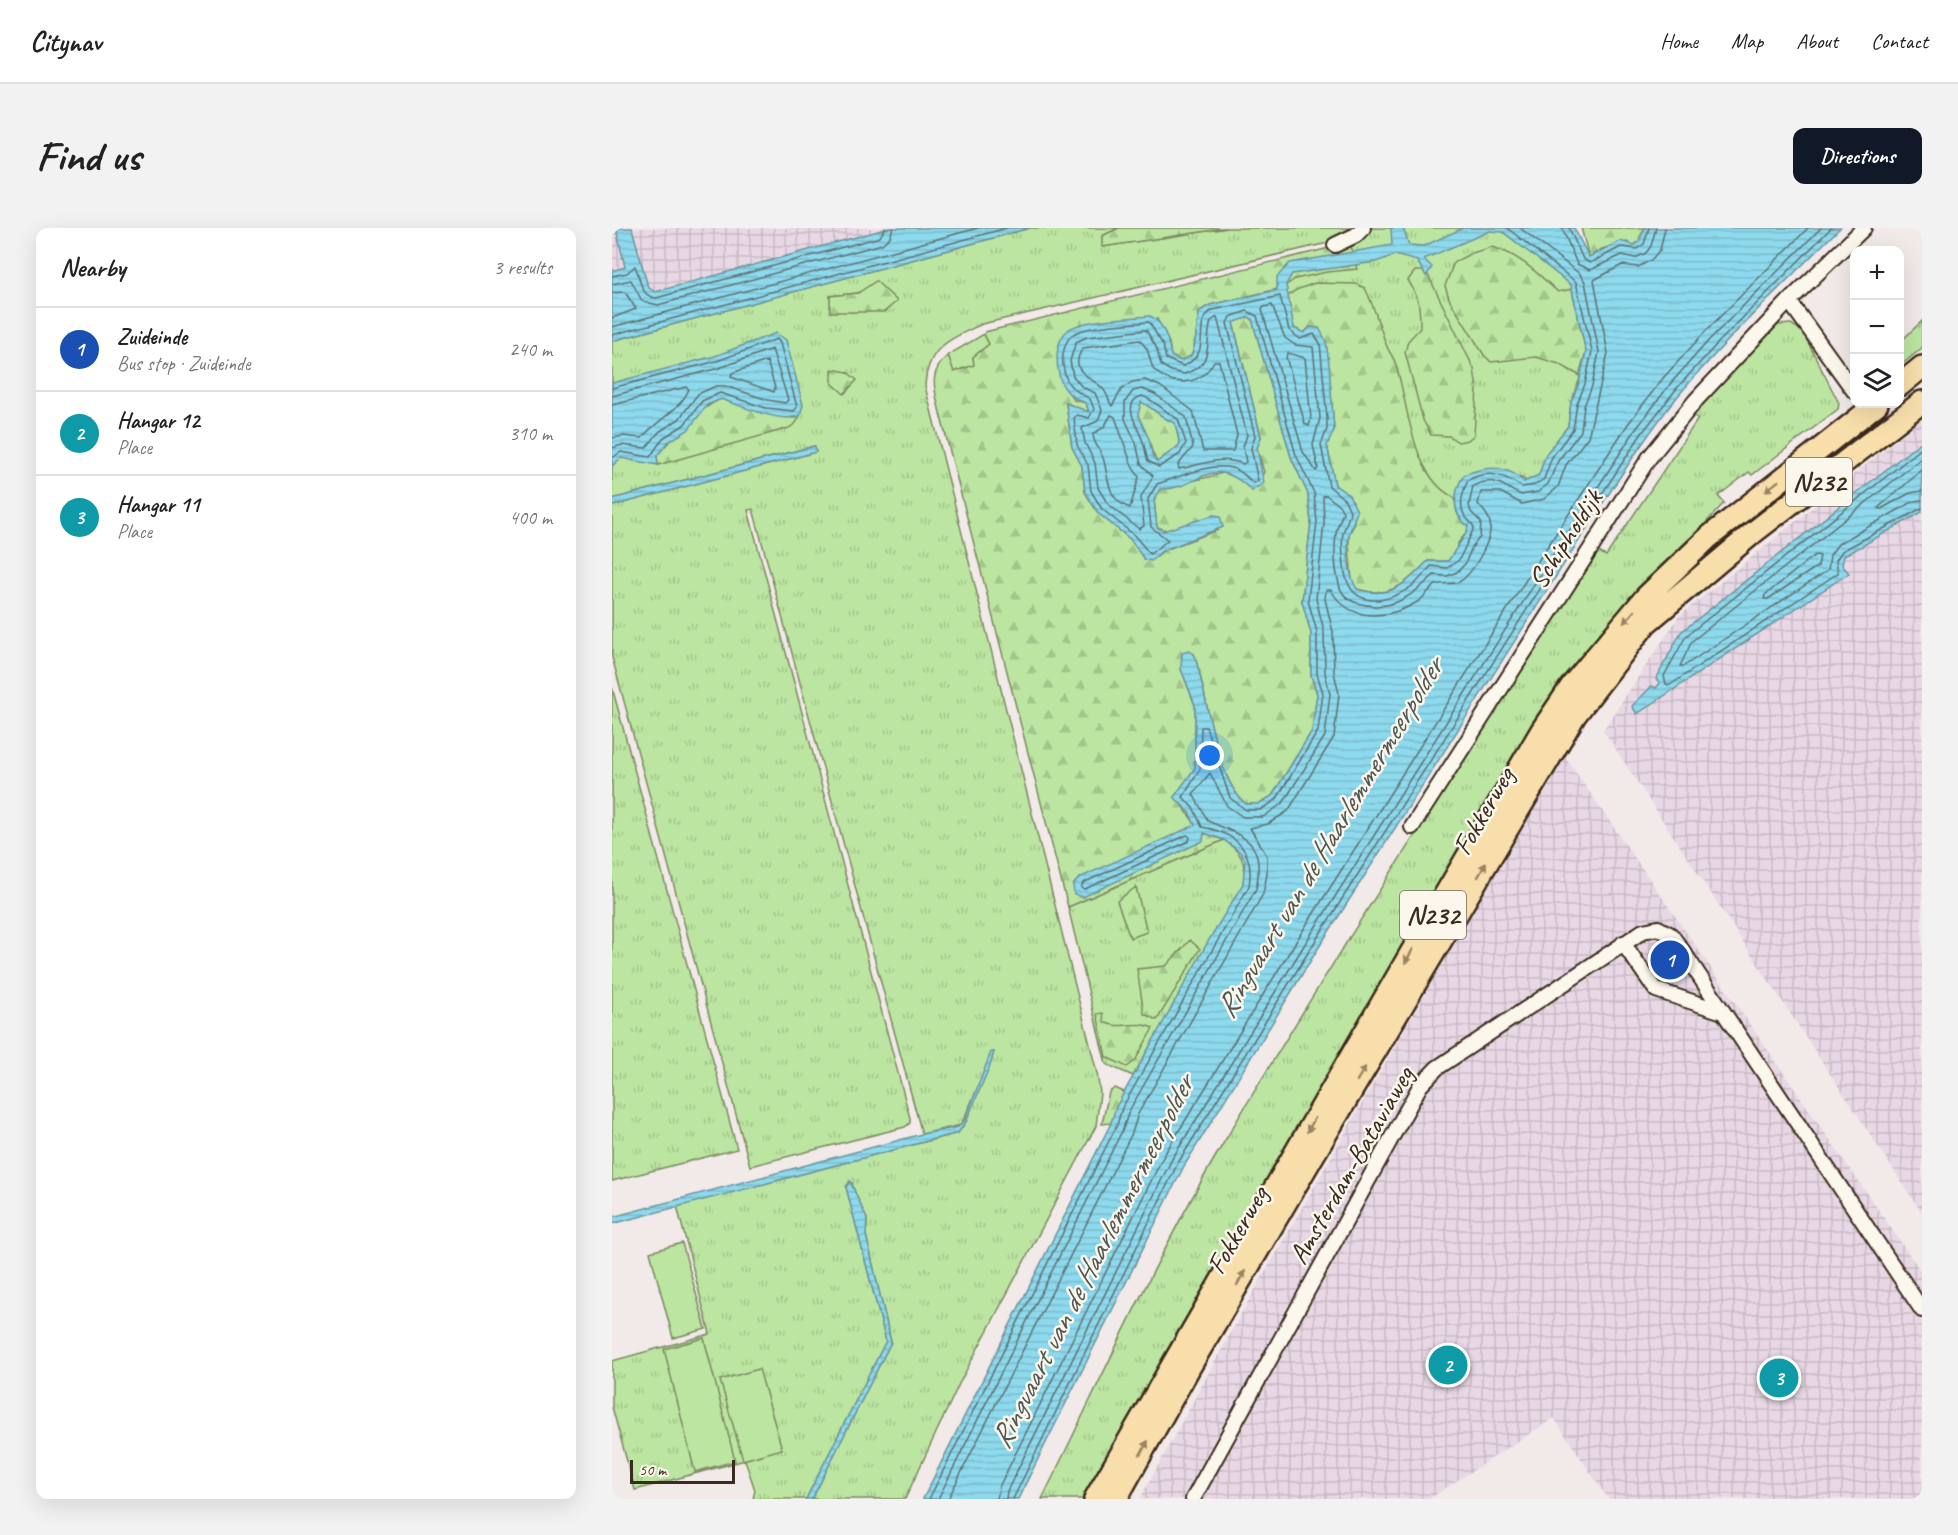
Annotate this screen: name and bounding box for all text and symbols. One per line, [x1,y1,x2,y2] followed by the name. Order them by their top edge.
[30,24,101,59] text: Citynav
[1660,28,1698,54] text: Home
[1731,28,1763,54] text: Map
[1796,28,1838,54] text: About
[1871,28,1928,54] text: Contact
[1793,128,1922,184] button: Directions
[36,130,141,183] text: Find us
[1850,246,1904,408] map controls
[1850,246,1904,300] button: +
[60,251,125,284] text: Nearby
[493,255,552,280] text: 3 results
[1850,300,1904,354] button: −
[117,323,187,351] text: Zuideinde
[75,337,84,362] text: 1
[509,337,552,362] text: 240 m
[117,351,250,376] text: Bus stop · Zuideinde
[1850,354,1904,408] button: layers
[117,407,200,435] text: Hangar 12
[75,421,84,446] text: 2
[509,421,552,446] text: 310 m
[117,435,152,460] text: Place
[1786,458,1852,506] road number: N232
[1764,479,1780,492] one-way arrow
[1520,481,1611,595] street label: Schipholdijk
[117,491,200,519] text: Hangar 11
[75,505,84,530] text: 3
[509,505,552,530] text: 400 m
[117,519,152,544] text: Place
[1623,609,1636,624] one-way arrow
[1207,647,1454,1025] water label: Ringvaart van de Haarlemmermeerpolder
[1195,741,1224,770] your location
[1444,759,1523,861] street label: Fokkerweg
[1477,861,1487,878] one-way arrow
[1400,891,1466,939] road number: N232
[1650,938,1690,982] pin: 1
[1403,948,1414,964] one-way arrow
[1280,1059,1422,1270] street label: Amsterdam-Bataviaweg
[981,1065,1205,1454] water label: Ringvaart van de Haarlemmermeerpolder
[1356,1066,1367,1082] one-way arrow
[1305,1117,1316,1133] one-way arrow
[1198,1178,1277,1280] street label: Fokkerweg
[1236,1269,1246,1286] one-way arrow
[1428,1342,1468,1388] pin: 2
[1760,1356,1798,1400] pin: 3
[1139,1439,1149,1456] one-way arrow
[630,1457,735,1484] scale bar
[639,1460,666,1480] text: 50 m

